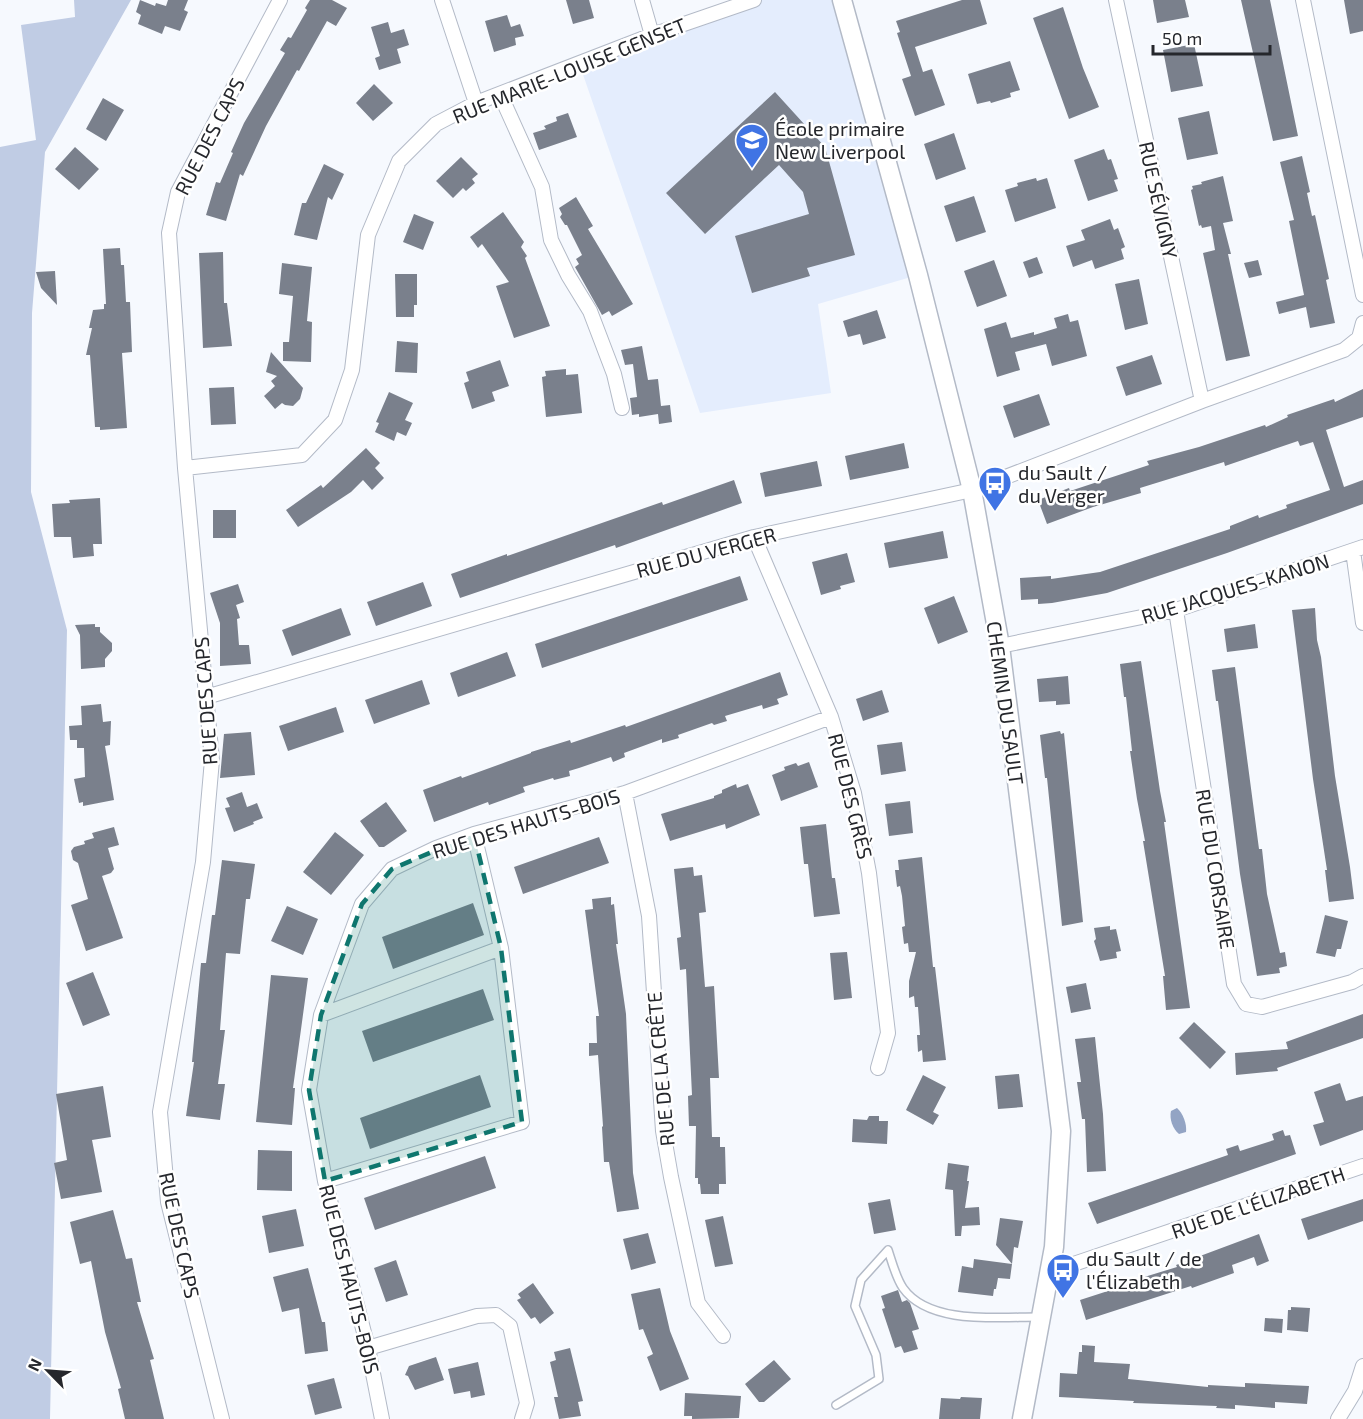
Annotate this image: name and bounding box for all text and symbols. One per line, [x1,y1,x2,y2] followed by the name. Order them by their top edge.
[449,12,690,128] street label: RUE MARIE-LOUISE GENSET
[1153,18,1270,56] scale bar
[1162,27,1202,49] text: 50 m
[169,73,249,199] street label: RUE DES CAPS
[775,116,905,163] place label: École primaire New Liverpool
[734,122,770,169] school or university icon: École primaire New Liverpool
[1135,139,1183,261] street label: RUE SÉVIGNY
[1018,460,1107,507] place label: du Sault / du Verger
[977,465,1013,512] bus stop icon: du Sault / du Verger
[633,522,779,582] street label: RUE DU VERGER
[1138,548,1332,628] street label: RUE JACQUES-KANON
[983,620,1029,787] street label: CHEMIN DU SAULT
[189,636,221,766] street label: RUE DES CAPS
[824,731,878,861] street label: RUE DES GRÈS
[429,783,623,863] street label: RUE DES HAUTS-BOIS
[1191,787,1241,951] street label: RUE DU CORSAIRE
[641,991,679,1147] street label: RUE DE LA CRÊTE
[1168,1161,1348,1243] street label: RUE DE L'ÉLIZABETH
[155,1170,205,1300] street label: RUE DES CAPS
[315,1182,385,1376] street label: RUE DES HAUTS-BOIS
[1086,1246,1202,1293] place label: du Sault / de l'Élizabeth
[1045,1252,1081,1299] bus stop icon: du Sault / de l'Élizabeth
[18,1341,78,1401] north arrow
[23,1355,45,1374] text: N

